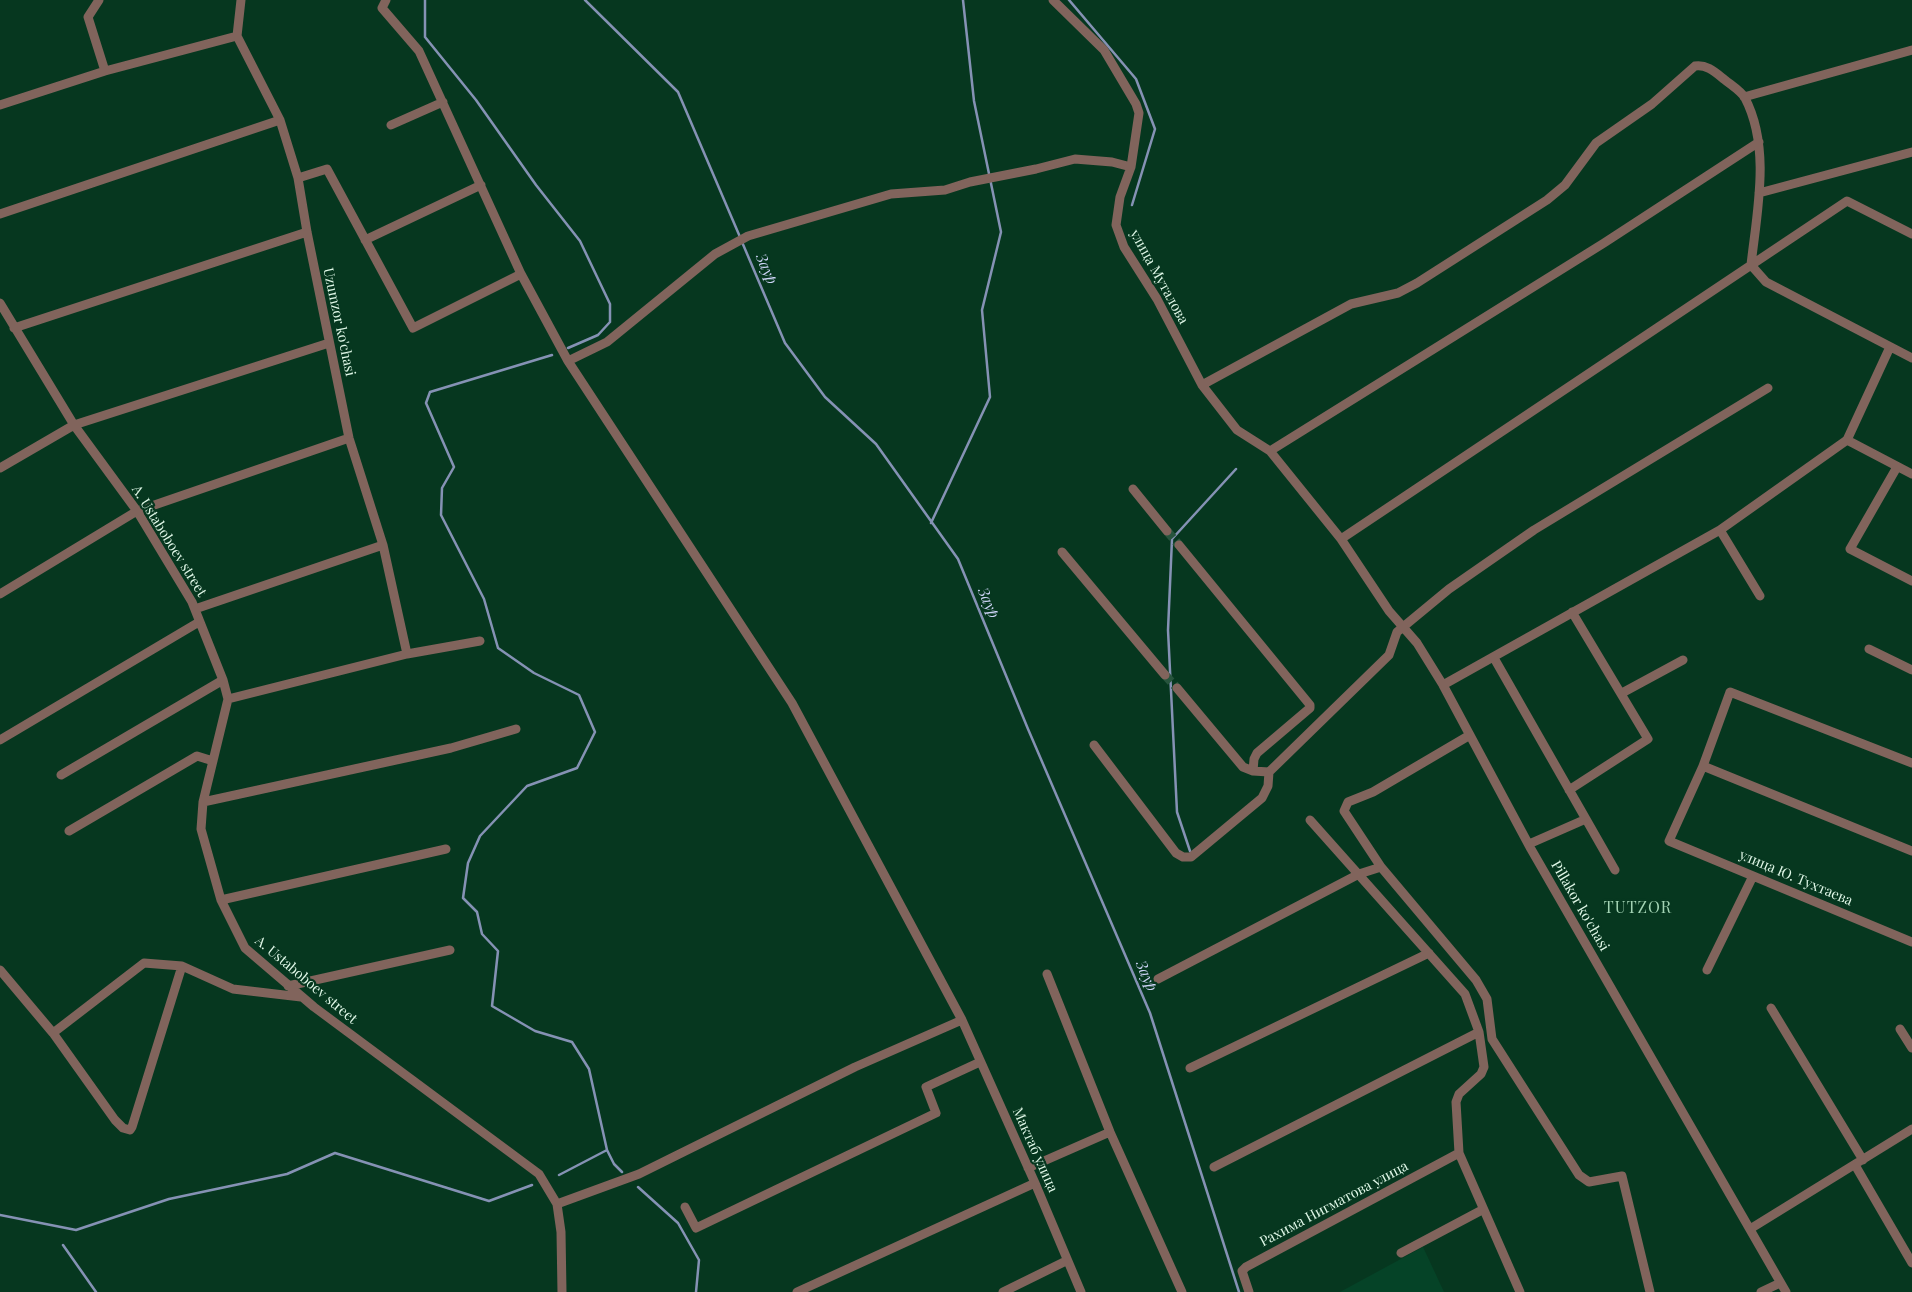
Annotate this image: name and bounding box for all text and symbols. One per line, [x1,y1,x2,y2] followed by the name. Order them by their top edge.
[1126,227,1192,327] street label: улица Муталова
[752,251,780,287] water label: Заур
[319,266,359,378] street label: Uzumzor ko'chasi
[128,482,210,600] street label: A. Ustaboboev street
[974,585,1002,621] water label: Заур
[1737,847,1855,909] street label: улица Ю. Тухтаева
[1547,858,1613,954] street label: Pillakor ko'chasi
[1603,898,1673,918] district label: TUTZOR
[252,932,360,1028] street label: A. Ustaboboev street
[1132,958,1160,994] water label: Заур
[1009,1105,1061,1195] street label: Мактаб улица
[1257,1158,1411,1250] street label: Рахима Нигматова улица

